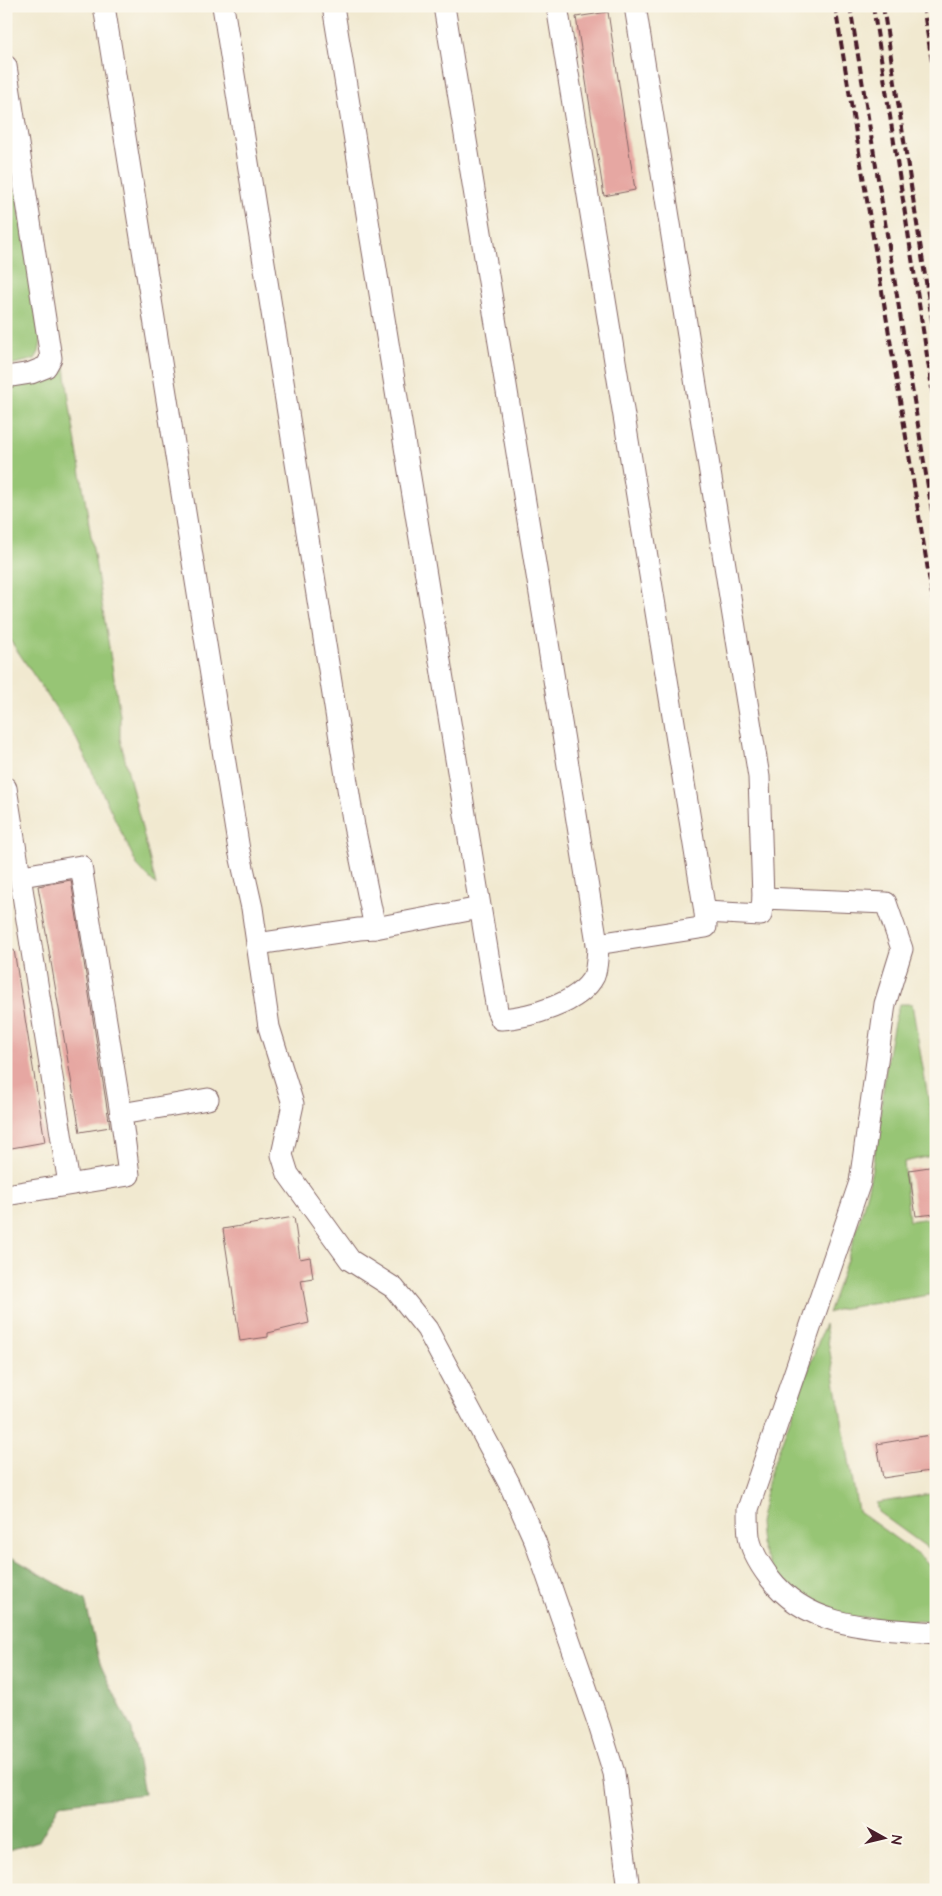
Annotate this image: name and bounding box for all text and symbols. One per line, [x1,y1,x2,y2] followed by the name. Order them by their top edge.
[860,1814,910,1864] north arrow
[885,1834,906,1846] text: N

